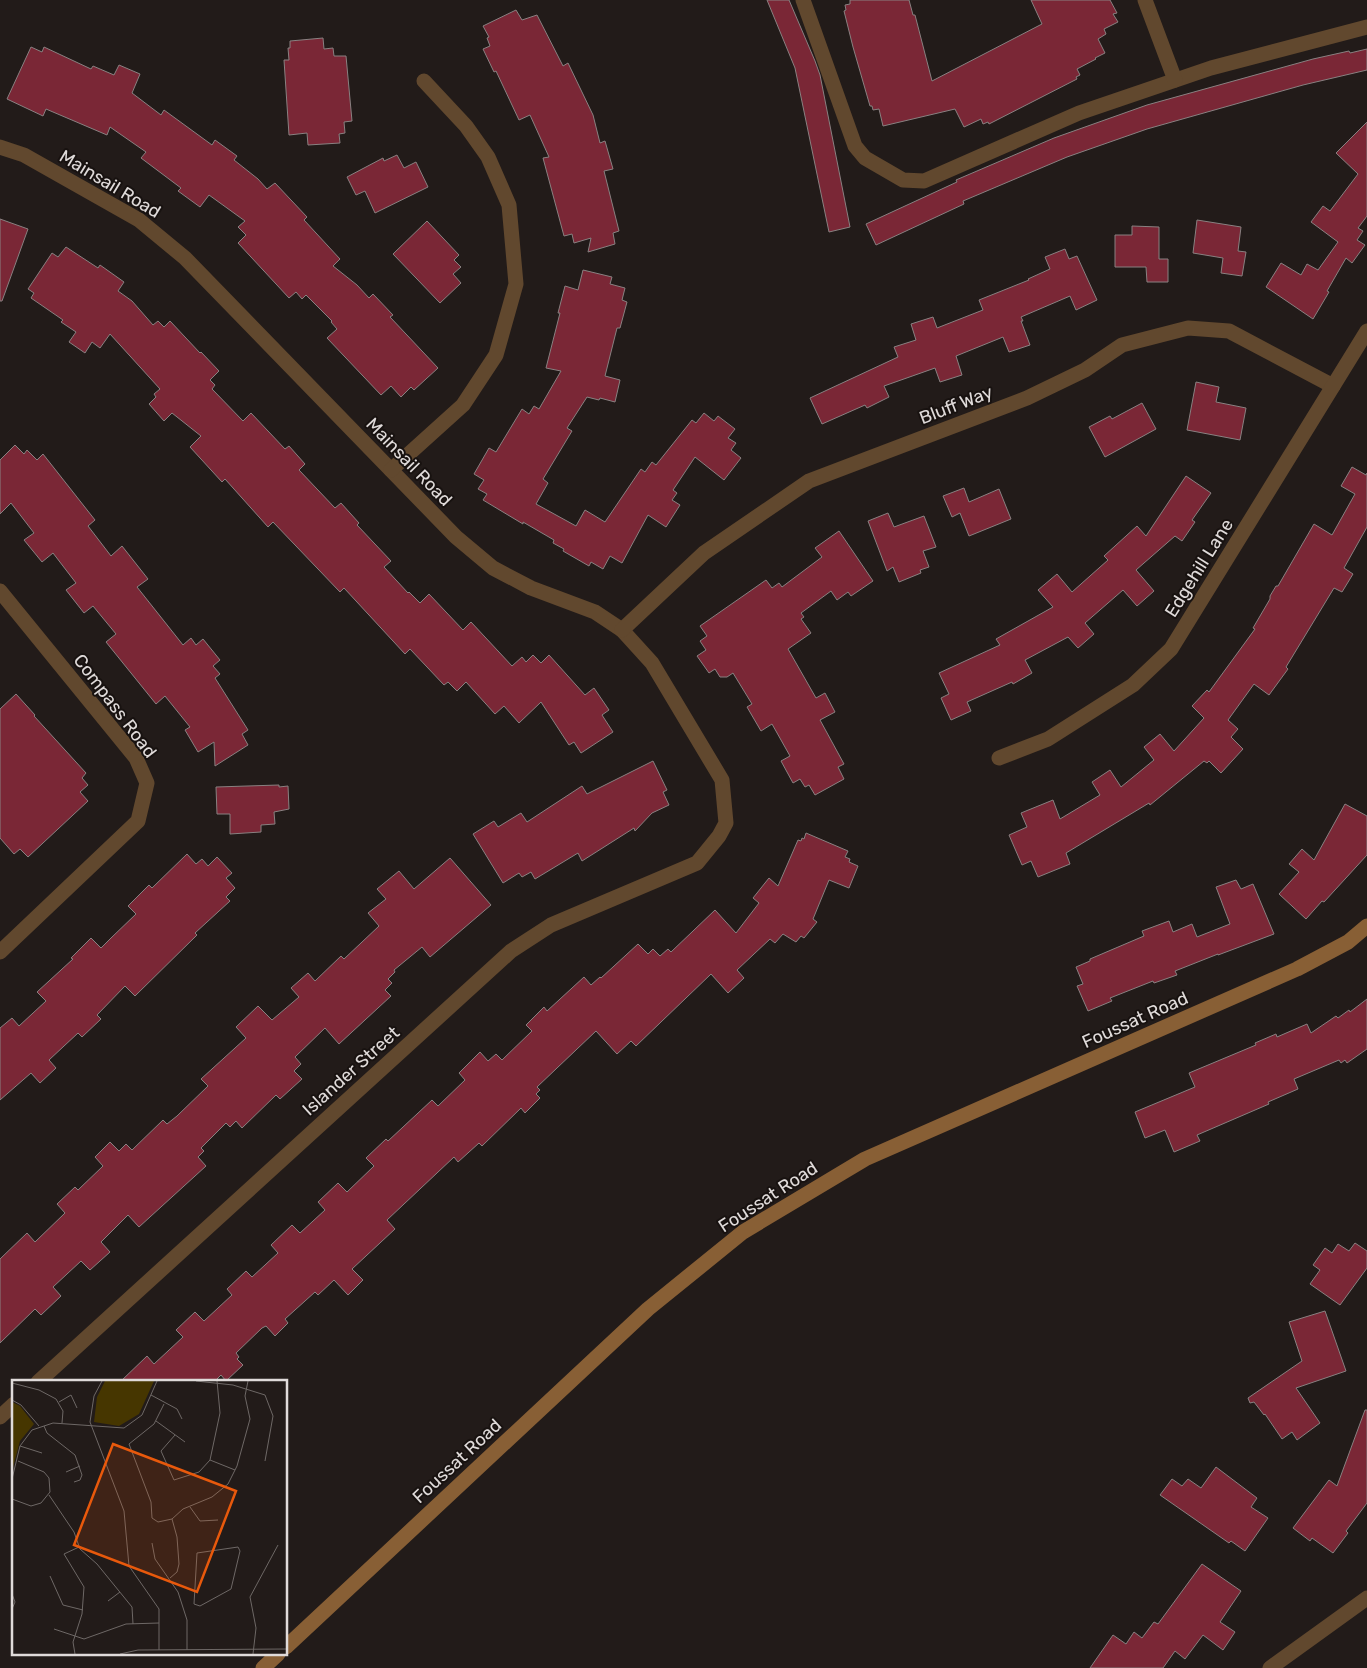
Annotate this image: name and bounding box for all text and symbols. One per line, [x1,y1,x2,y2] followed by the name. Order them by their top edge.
[55,145,165,223] street label: Mainsail Road
[916,381,996,429] street label: Bluff Way
[361,413,457,511] street label: Mainsail Road
[1160,515,1238,621] street label: Edgehill Lane
[69,650,161,762] street label: Compass Road
[1079,987,1191,1053] street label: Foussat Road
[298,1022,404,1120] street label: Islander Street
[714,1157,822,1237] street label: Foussat Road
[12,1380,288,1656] inset map
[408,1414,506,1508] street label: Foussat Road

